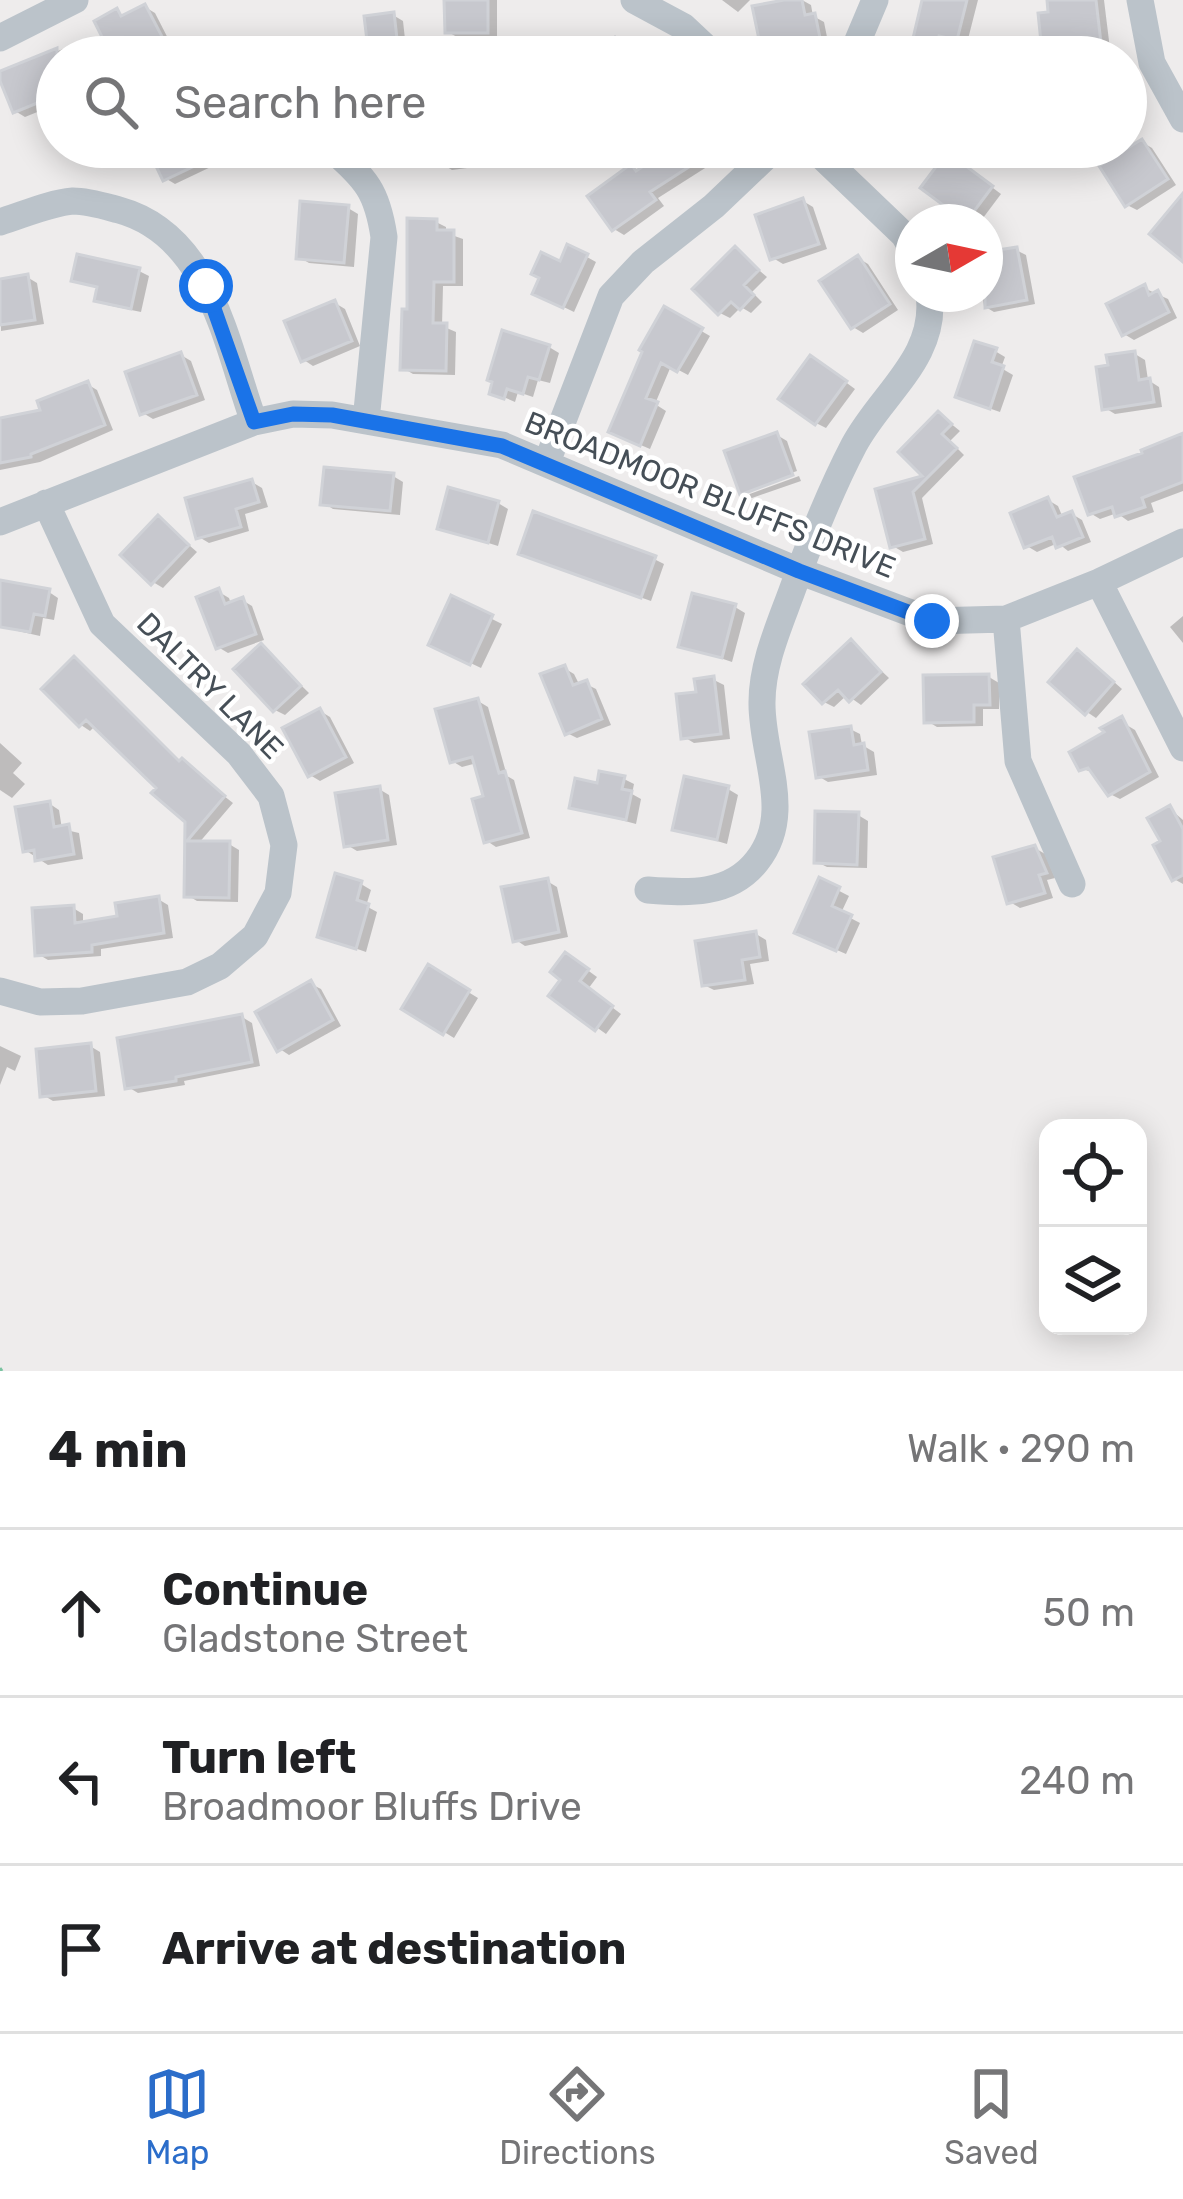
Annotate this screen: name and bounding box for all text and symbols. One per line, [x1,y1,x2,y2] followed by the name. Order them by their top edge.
[36,36,1147,168] search box
[78,69,144,135] icon: search
[174,76,426,129] text: Search here
[895,204,1003,312] north arrow
[179,259,233,313] route start
[519,404,901,586] street label: BROADMOOR BLUFFS DRIVE
[905,594,959,648] route end
[129,605,291,767] street label: DALTRY LANE
[1039,1119,1147,1335] map controls
[1039,1119,1147,1227] button: locate
[1039,1227,1147,1335] button: layers
[48,1419,188,1480] text: 4 min
[907,1426,1135,1472] text: Walk · 290 m
[162,1563,368,1616] text: Continue
[48,1580,114,1646] icon: ahead
[1043,1590,1135,1636] text: 50 m
[162,1616,468,1662] text: Gladstone Street
[162,1731,356,1784] text: Turn left
[48,1748,114,1814] icon: left
[1019,1758,1135,1804] text: 240 m
[162,1784,582,1830] text: Broadmoor Bluffs Drive
[48,1916,114,1982] icon: arrive
[162,1922,627,1975] text: Arrive at destination
[144,2061,210,2172] tab: Map
[499,2061,656,2172] tab: Directions
[944,2061,1039,2172] tab: Saved

